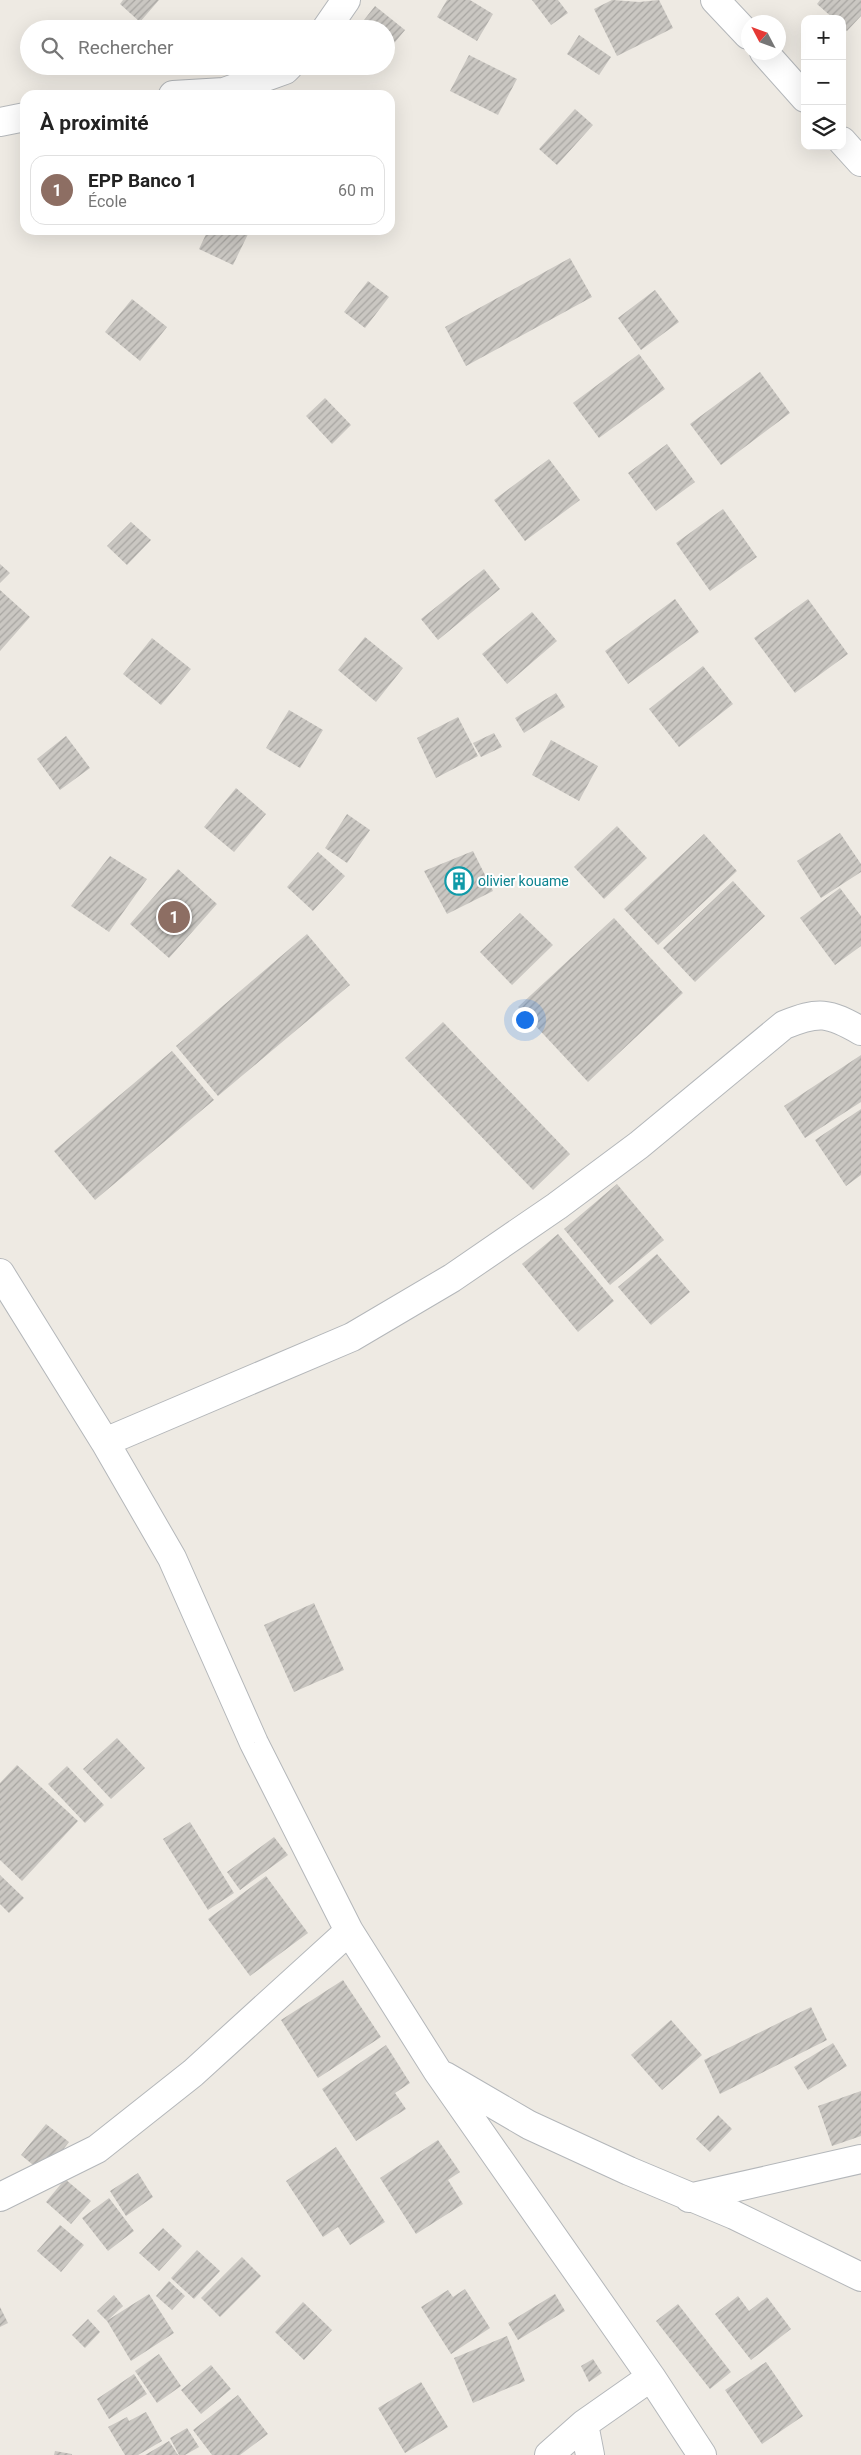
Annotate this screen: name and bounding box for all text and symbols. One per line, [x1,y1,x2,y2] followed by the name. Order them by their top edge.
[741,15,786,60] north arrow
[801,15,846,150] map controls
[801,15,846,60] button: +
[20,20,395,75] search box
[38,34,66,62] icon: search
[78,36,173,59] text: Rechercher
[801,60,846,105] button: −
[801,105,846,150] button: layers
[40,111,149,135] text: À proximité
[88,169,197,192] text: EPP Banco 1
[52,181,62,200] text: 1
[338,181,374,200] text: 60 m
[88,192,127,211] text: École
[444,866,474,896] building icon: olivier kouame
[478,873,569,889] place label: olivier kouame
[158,898,190,936] pin: 1
[512,1007,538,1033] your location

